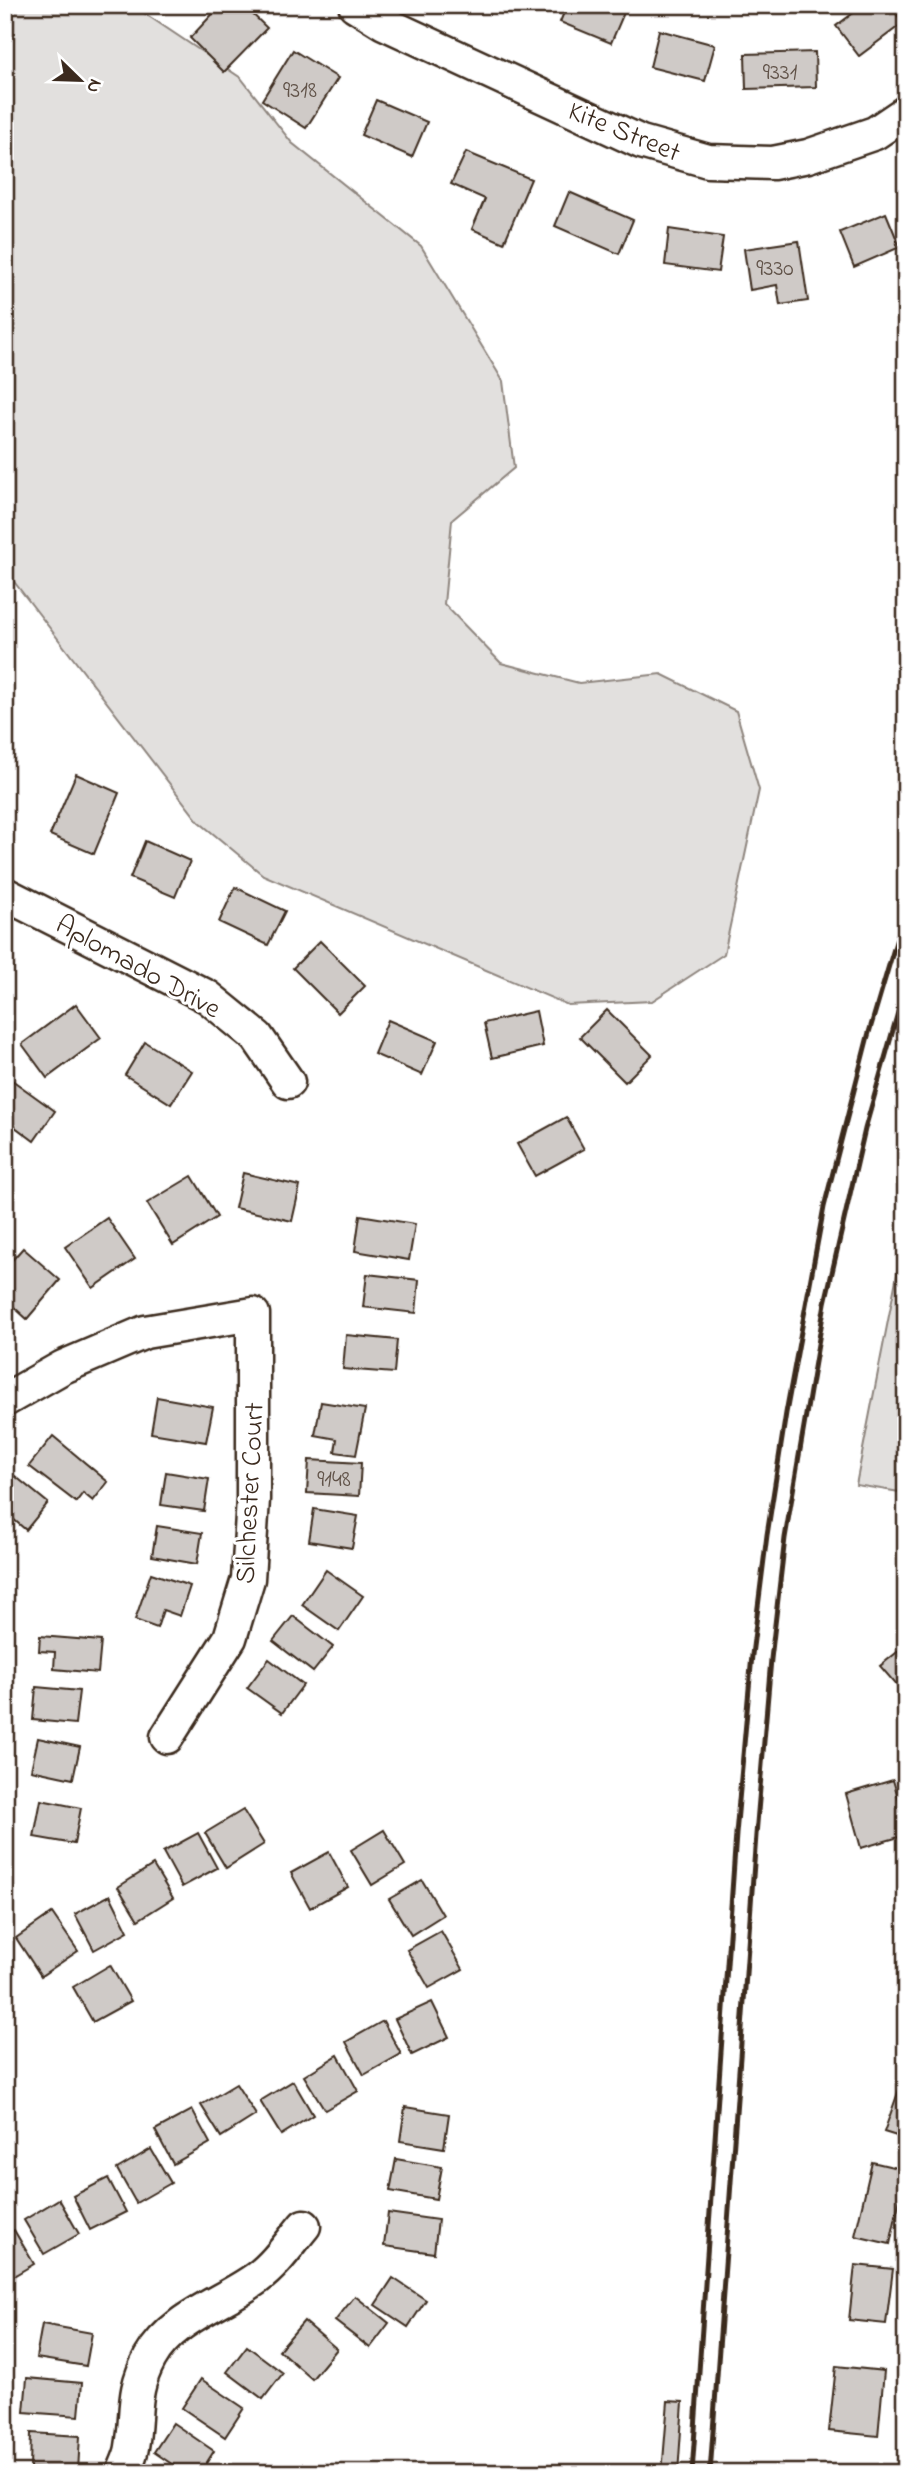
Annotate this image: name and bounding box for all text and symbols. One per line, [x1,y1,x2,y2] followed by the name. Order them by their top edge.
[46,46,116,116] north arrow
[763,56,798,91] house number: 9331
[78,74,108,97] text: N
[283,74,317,109] house number: 9318
[561,92,686,174] street label: Kite Street
[756,252,794,287] house number: 9330
[47,906,228,1031] street label: Aplomado Drive
[226,1401,277,1585] street label: Silchester Court
[317,1463,351,1498] house number: 9148

